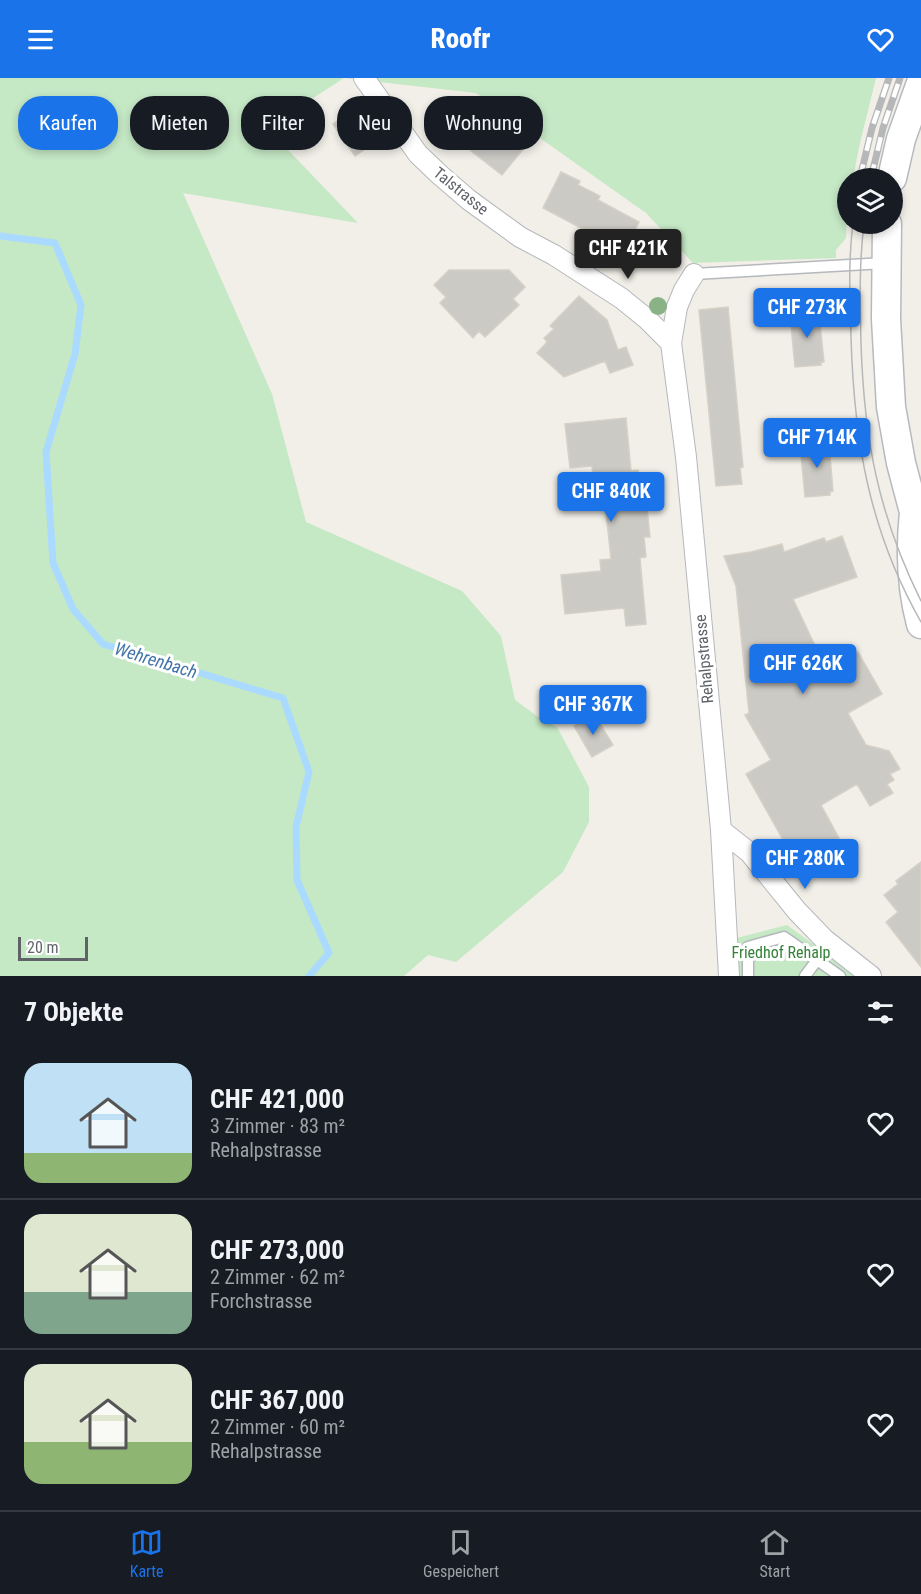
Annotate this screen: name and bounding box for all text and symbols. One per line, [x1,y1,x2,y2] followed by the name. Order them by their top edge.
[24,23,57,56] icon: menu
[431,23,490,55] text: Roofr
[864,23,897,56] icon: heart
[18,96,118,150] chip: Kaufen
[130,96,229,150] chip: Mieten
[241,96,325,150] chip: Filter
[337,96,412,150] chip: Neu
[424,96,543,150] chip: Wohnung
[430,163,492,219] street label: Talstrasse
[837,168,903,234] map controls
[837,168,903,234] button: layers
[566,229,690,280] pin: CHF 421K
[588,236,668,260] text: CHF 421K
[745,288,869,339] pin: CHF 273K
[767,295,847,319] text: CHF 273K
[755,418,879,469] pin: CHF 714K
[777,425,857,449] text: CHF 714K
[549,472,673,523] pin: CHF 840K
[571,479,651,503] text: CHF 840K
[691,614,717,704] street label: Rehalpstrasse
[112,638,200,682] water label: Wehrenbach
[741,644,865,695] pin: CHF 626K
[763,651,843,675] text: CHF 626K
[531,685,655,736] pin: CHF 367K
[553,692,633,716] text: CHF 367K
[743,839,867,890] pin: CHF 280K
[765,846,845,870] text: CHF 280K
[18,934,88,962] scale bar
[27,938,59,957] text: 20 m
[732,943,831,962] park label: Friedhof Rehalp
[864,996,897,1029] icon: filters
[24,997,123,1027] text: 7 Objekte
[210,1084,344,1114] text: CHF 421,000
[72,1087,144,1159] icon: home
[864,1107,897,1140] icon: heart
[210,1114,345,1138] text: 3 Zimmer · 83 m²
[210,1138,322,1162] text: Rehalpstrasse
[210,1235,344,1265] text: CHF 273,000
[72,1238,144,1310] icon: home
[864,1258,897,1291] icon: heart
[210,1265,345,1289] text: 2 Zimmer · 62 m²
[210,1289,312,1313] text: Forchstrasse
[210,1385,344,1415] text: CHF 367,000
[72,1388,144,1460] icon: home
[864,1408,897,1441] icon: heart
[210,1415,345,1439] text: 2 Zimmer · 60 m²
[210,1439,322,1463] text: Rehalpstrasse
[130,1526,164,1581] tab: Karte
[423,1526,499,1581] tab: Gespeichert
[758,1526,791,1581] tab: Start

